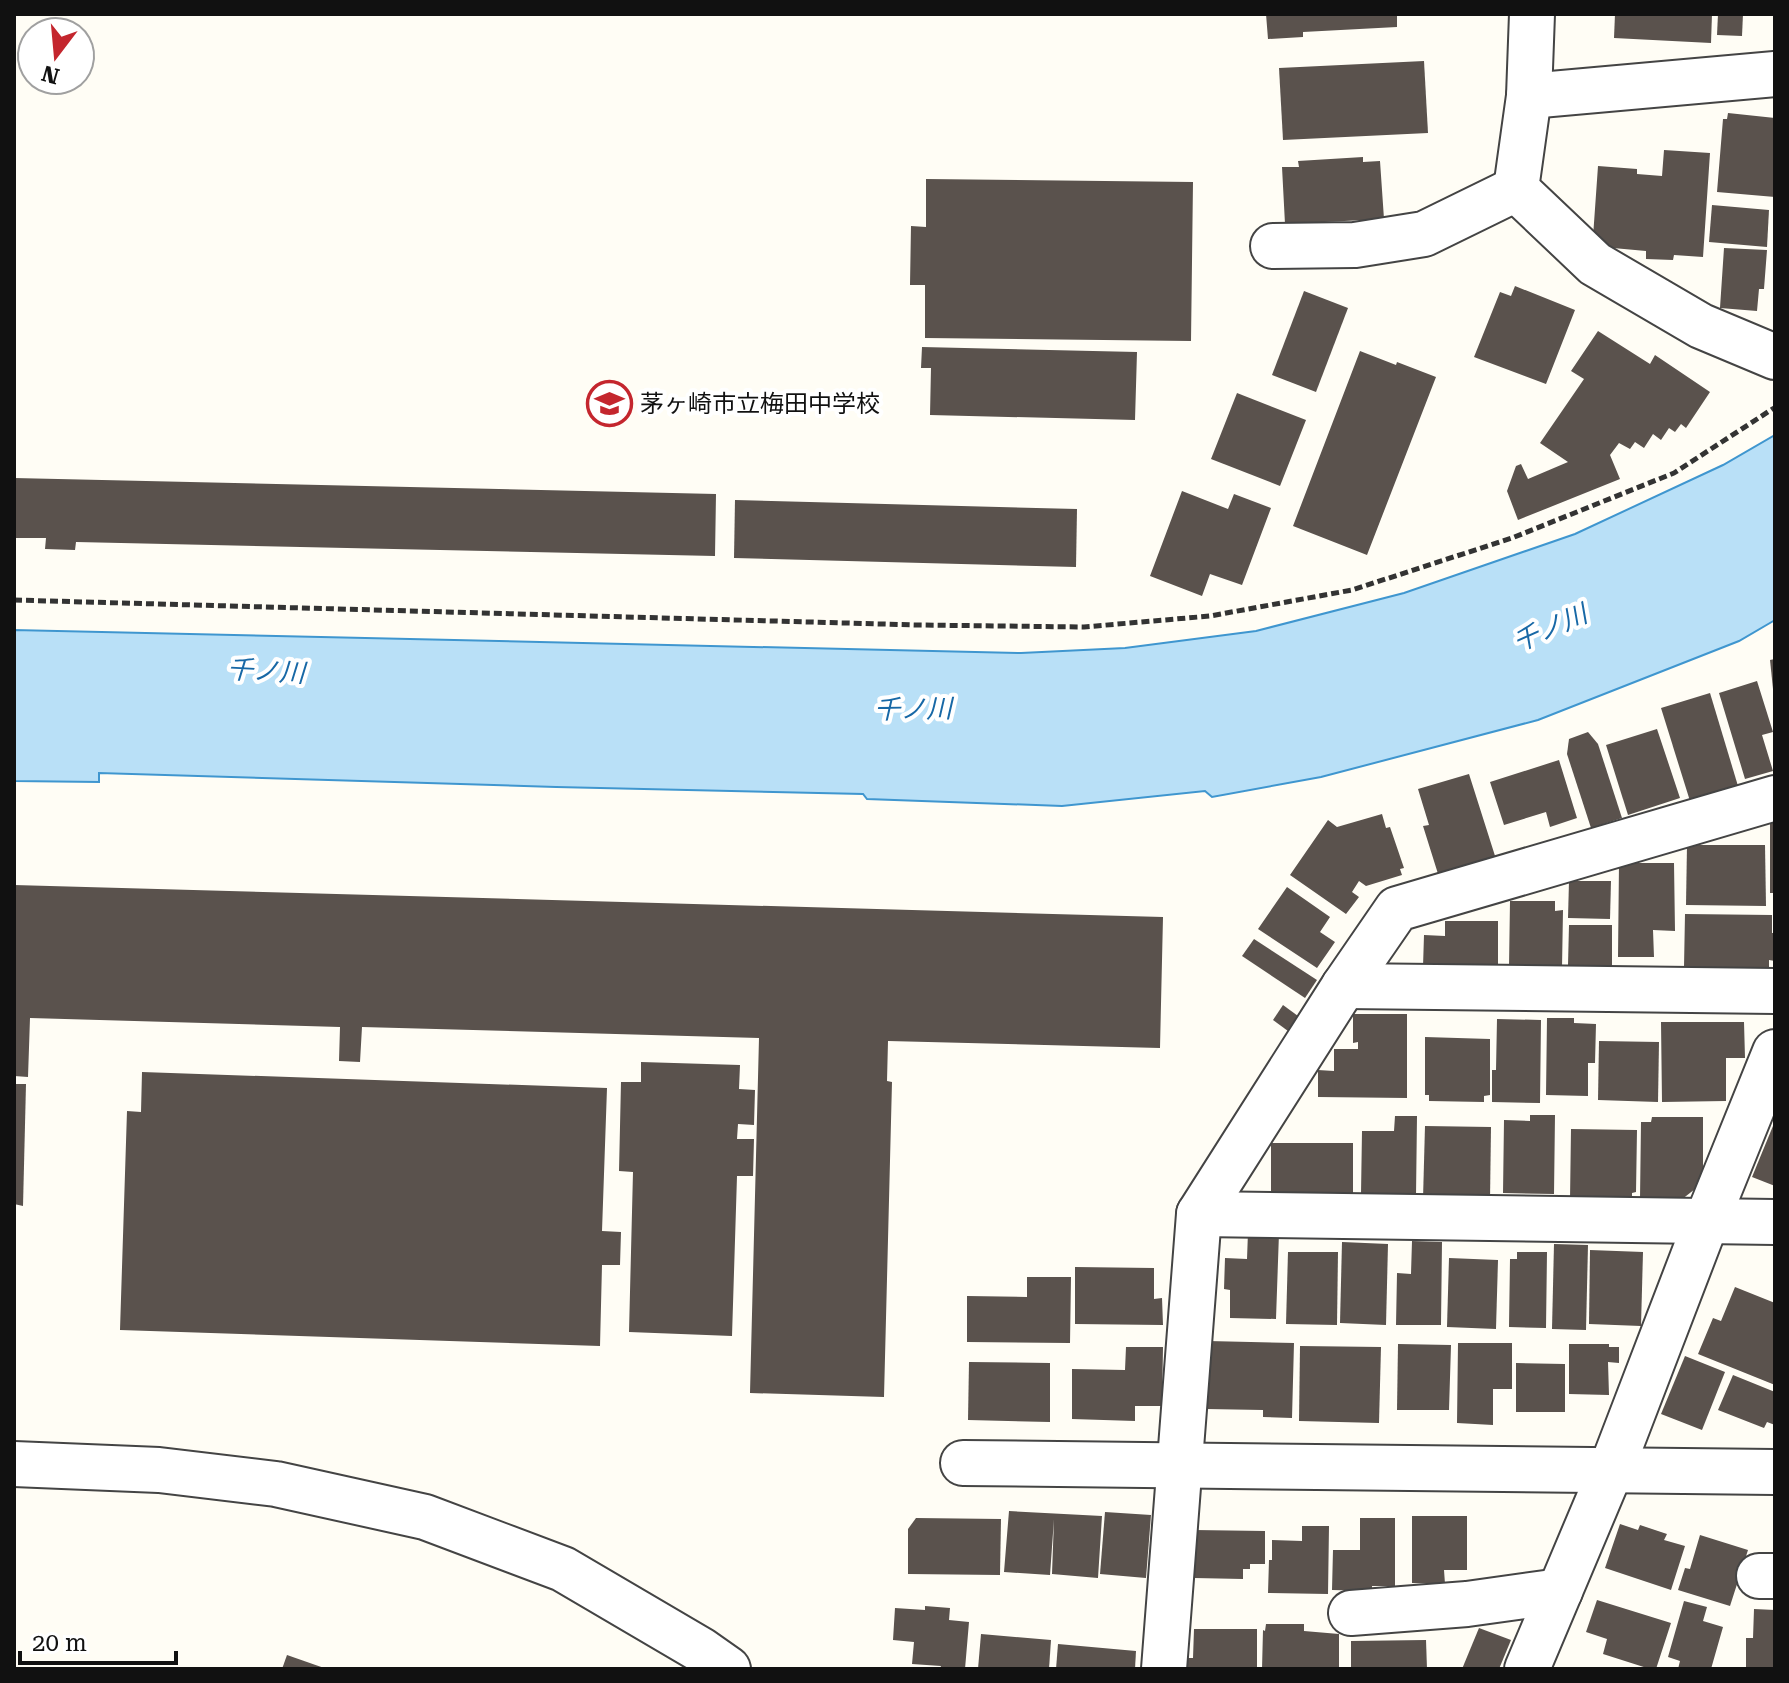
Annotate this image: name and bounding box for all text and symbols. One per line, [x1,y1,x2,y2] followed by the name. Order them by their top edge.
[16,16,96,96] north arrow
[39,60,62,89] text: N
[585,380,633,428] school or university icon: 茅ヶ崎市立梅田中学校
[640,390,880,418] place label: 茅ヶ崎市立梅田中学校
[1508,597,1594,658] water label: 千ノ川
[226,654,309,688] water label: 千ノ川
[874,693,955,725] water label: 千ノ川
[20,1615,176,1665] scale bar
[32,1629,87,1657] text: 20 m

